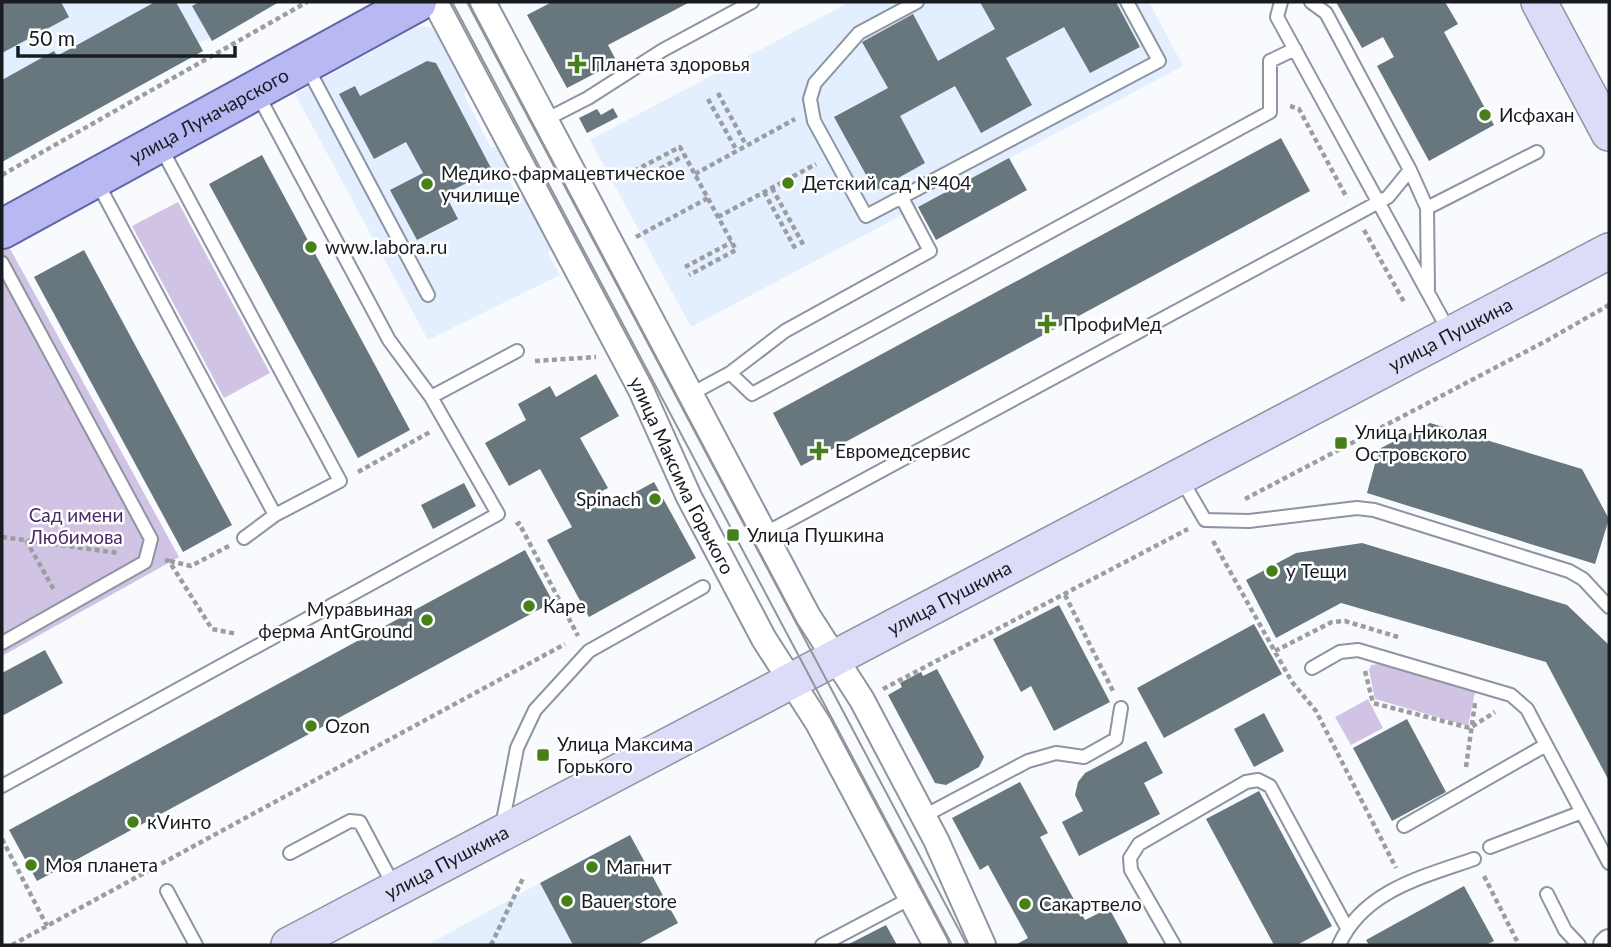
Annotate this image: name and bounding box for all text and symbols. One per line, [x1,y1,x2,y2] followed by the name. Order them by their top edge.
[18,14,234,58] scale bar
[28,25,75,50] text: 50 m
[591,52,750,75] place label: Планета здоровья
[569,56,585,72] marker: Планета здоровья
[125,63,292,168] street label: улица Луначарского
[1499,103,1575,126] place label: Исфахан
[1477,107,1493,123] marker: Исфахан
[441,161,685,206] place label: Медико-фармацевтическое училище
[802,171,971,194] place label: Детский сад №404
[780,175,796,191] marker: Детский сад №404
[419,176,435,192] marker: Медико-фармацевтическое училище
[325,235,447,258] place label: www.labora.ru
[303,239,319,255] marker: www.labora.ru
[1384,292,1516,376] street label: улица Пушкина
[1063,312,1162,335] place label: ПрофиМед
[1037,314,1057,334] marker: ПрофиМед
[625,372,740,578] street label: улица Максима Горького
[1355,420,1487,465] place label: Улица Николая Островского
[1333,435,1349,451] marker: Улица Николая Островского
[835,439,971,462] place label: Евромедсервис
[809,441,829,461] marker: Евромедсервис
[576,487,641,510] place label: Spinach
[647,491,663,507] marker: Spinach
[28,503,123,548] park label: Сад имени Любимова
[747,523,884,546] place label: Улица Пушкина
[725,527,741,543] marker: Улица Пушкина
[883,555,1015,639] street label: улица Пушкина
[1286,559,1347,582] place label: у Тещи
[1264,563,1280,579] marker: у Тещи
[543,594,586,617] place label: Каре
[258,597,413,642] place label: Муравьиная ферма AntGround
[521,598,537,614] marker: Каре
[419,612,435,628] marker: Муравьиная ферма AntGround
[325,714,370,737] place label: Ozon
[303,718,319,734] marker: Ozon
[557,732,693,777] place label: Улица Максима Горького
[535,747,551,763] marker: Улица Максима Горького
[147,810,211,833] place label: кVинто
[125,814,141,830] marker: кVинто
[380,820,512,904] street label: улица Пушкина
[45,853,158,876] place label: Моя планета
[606,855,672,878] place label: Магнит
[23,857,39,873] marker: Моя планета
[584,859,600,875] marker: Магнит
[581,889,677,912] place label: Bauer store
[1039,892,1142,915] place label: Сакартвело
[559,893,575,909] marker: Bauer store
[1017,896,1033,912] marker: Сакартвело

